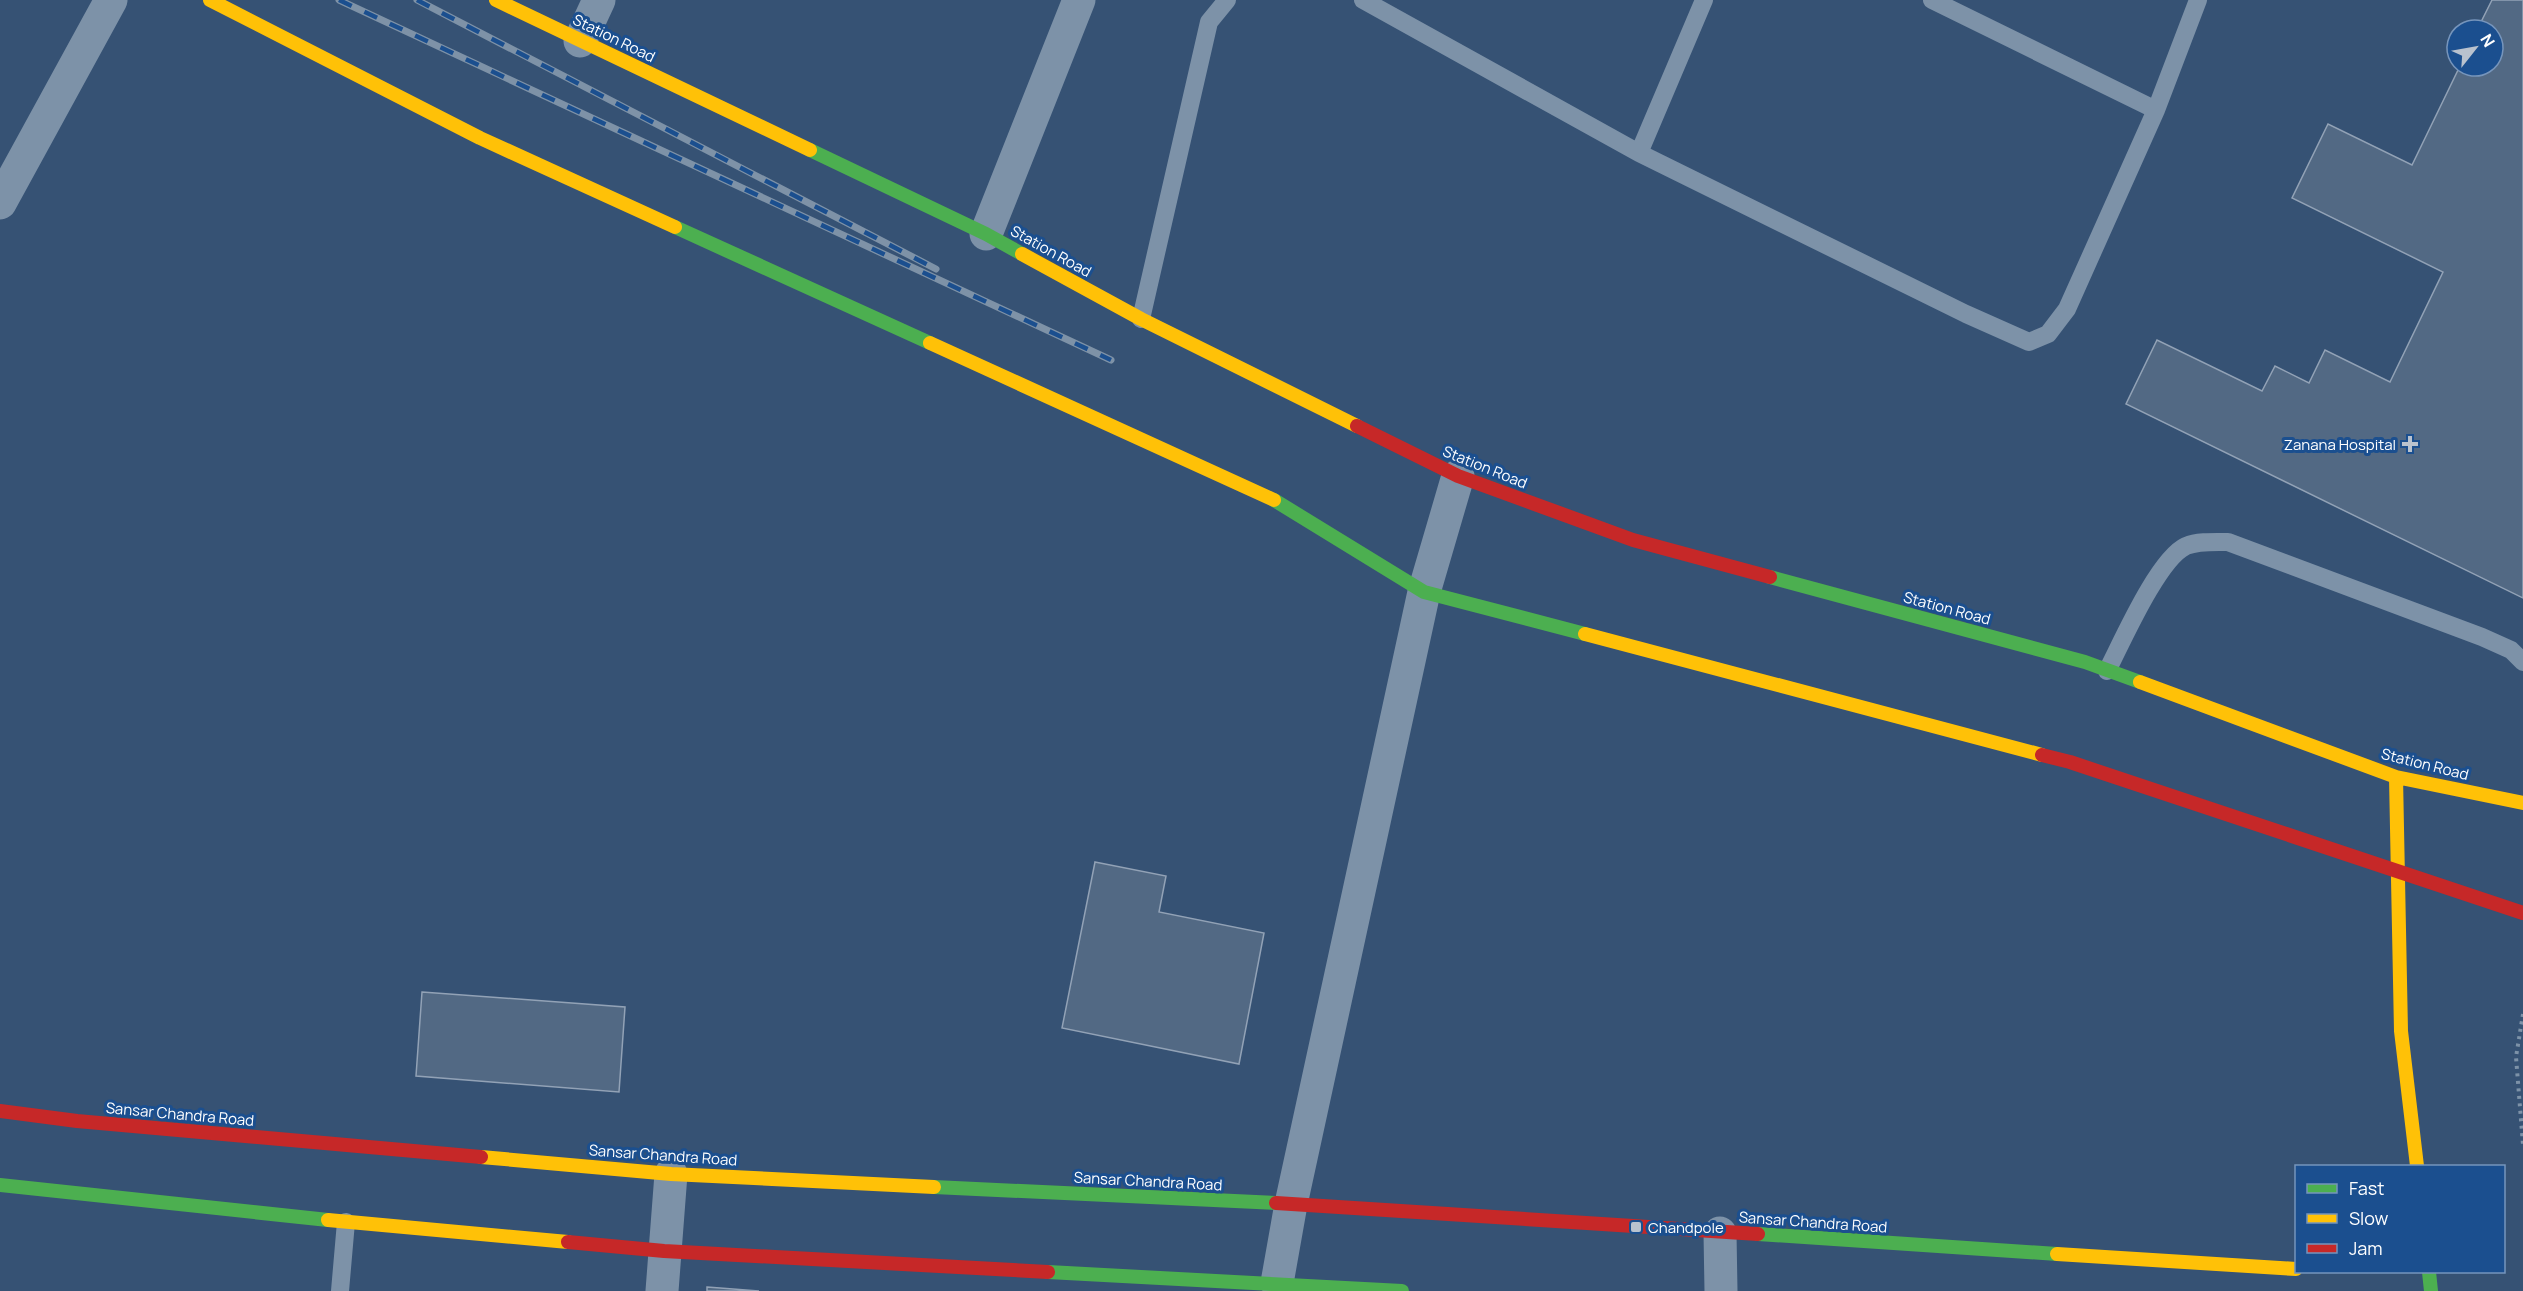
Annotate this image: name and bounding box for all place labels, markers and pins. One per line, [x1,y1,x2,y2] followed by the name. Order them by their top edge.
[2284,434,2396,455] place label: Zanana Hospital
[2401,435,2419,453] marker: Zanana Hospital
[1648,1217,1724,1238] place label: Chandpole
[1629,1220,1643,1234] marker: Chandpole

